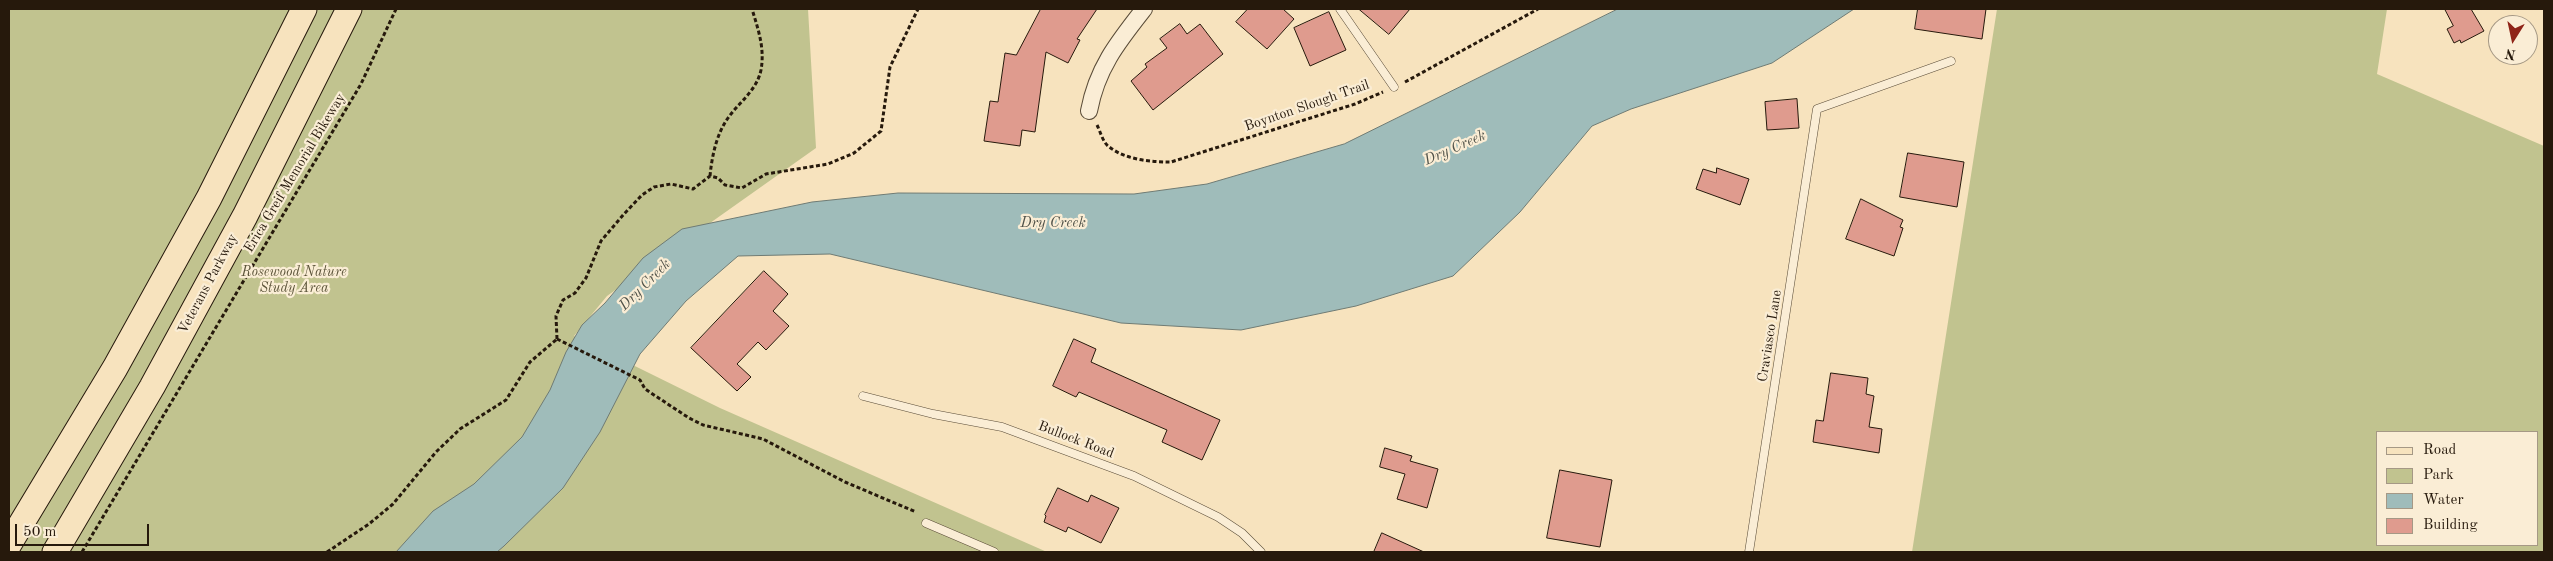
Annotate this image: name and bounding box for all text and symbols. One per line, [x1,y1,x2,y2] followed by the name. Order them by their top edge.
[2488,15,2538,65] north arrow
[2504,46,2517,62] text: N
[1242,77,1372,135] street label: Boynton Slough Trail
[241,90,349,256] street label: Erica Greif Memorial Bikeway
[1421,126,1489,170] water label: Dry Creek
[1020,214,1086,232] water label: Dry Creek
[175,231,241,337] street label: Veterans Parkway
[615,255,675,315] water label: Dry Creek
[241,264,347,296] park label: Rosewood Nature Study Area
[1754,289,1786,383] street label: Craviasco Lane
[1036,418,1116,462] street label: Bullock Road
[2376,431,2538,546] legend
[2423,443,2456,458] text: Road
[2423,468,2454,483] text: Park
[2423,493,2464,508] text: Water
[18,514,151,546] scale bar
[2423,518,2478,533] text: Building
[23,525,57,540] text: 50 m

